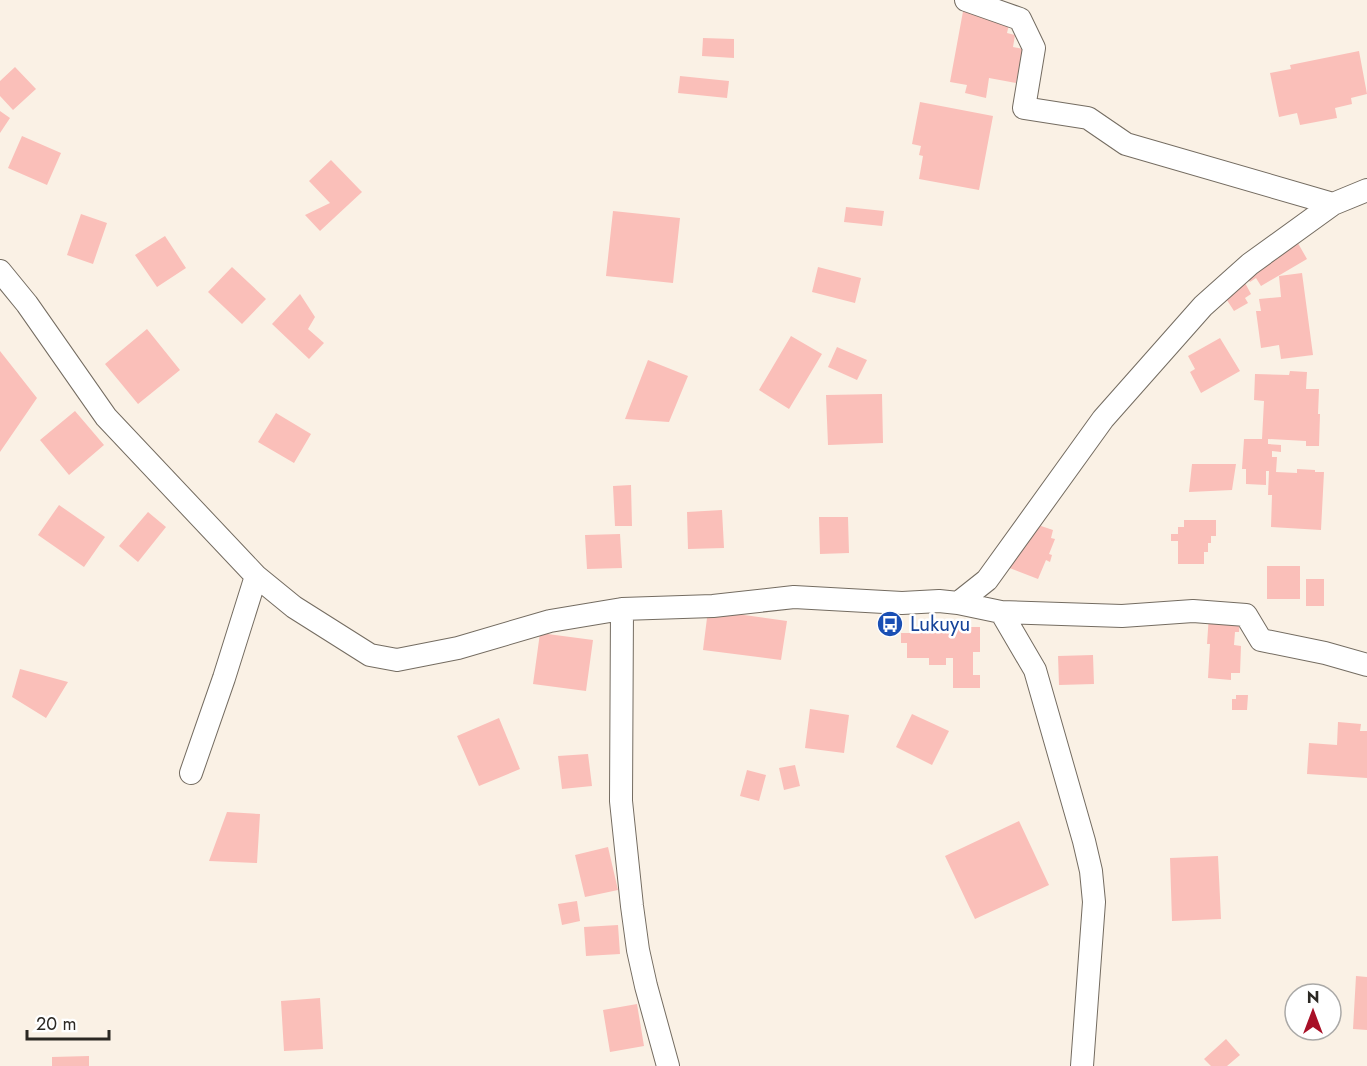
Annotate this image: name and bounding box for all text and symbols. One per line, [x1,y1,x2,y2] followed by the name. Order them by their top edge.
[875,609,905,639] bus stop icon: Lukuyu
[910,609,970,639] place label: Lukuyu
[1283,982,1343,1042] north arrow
[1307,986,1319,1009] text: N
[27,1003,110,1041] scale bar
[36,1011,76,1037] text: 20 m

